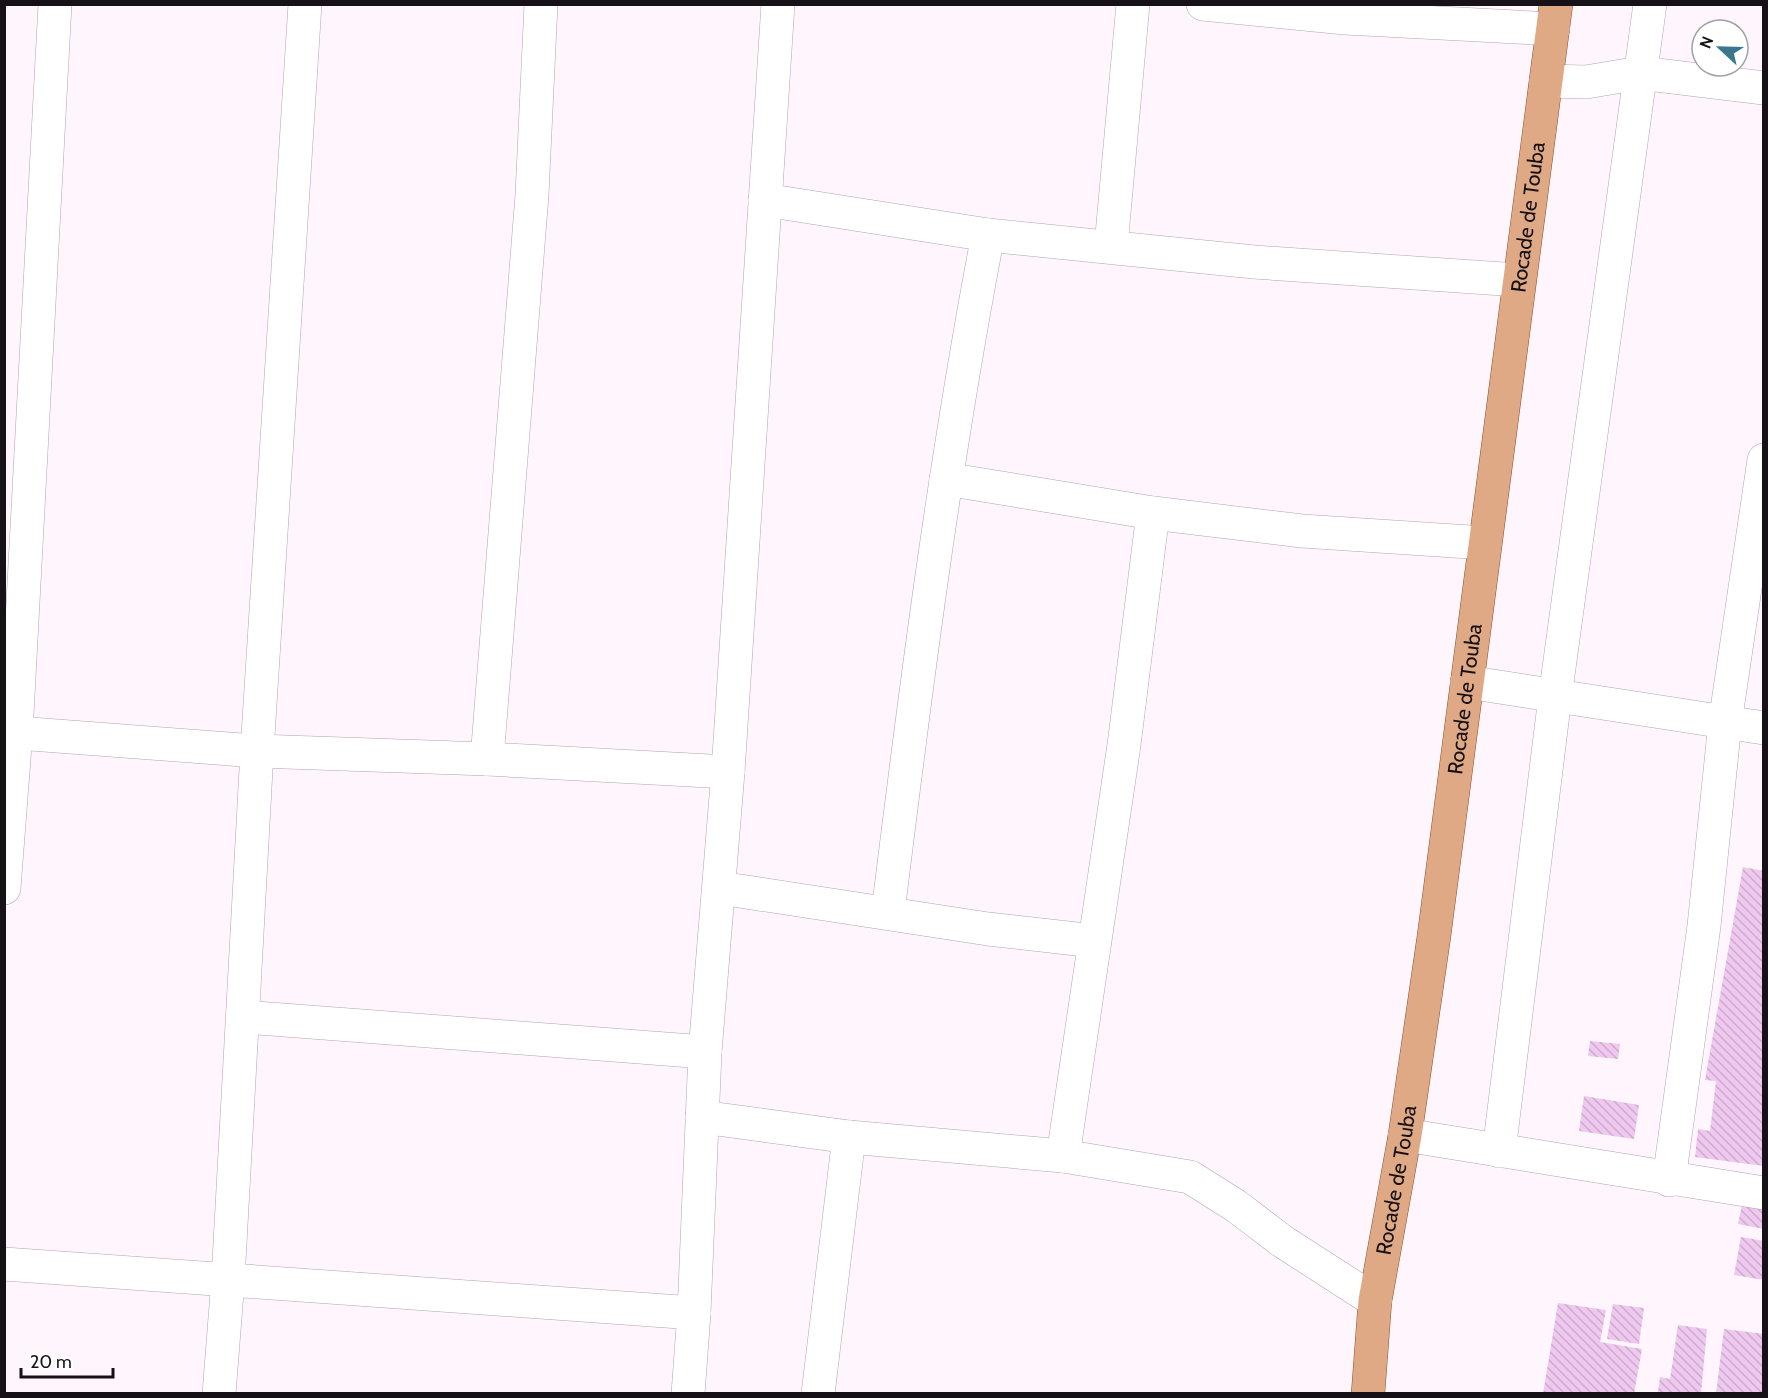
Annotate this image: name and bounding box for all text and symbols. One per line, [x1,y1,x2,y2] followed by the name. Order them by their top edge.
[1690,18,1750,78] north arrow
[1696,34,1717,51] text: N
[1505,140,1550,294] street label: Rocade de Touba
[1442,622,1487,776] street label: Rocade de Touba
[1371,1104,1421,1257] street label: Rocade de Touba
[21,1341,112,1379] scale bar
[30,1351,72,1373] text: 20 m

